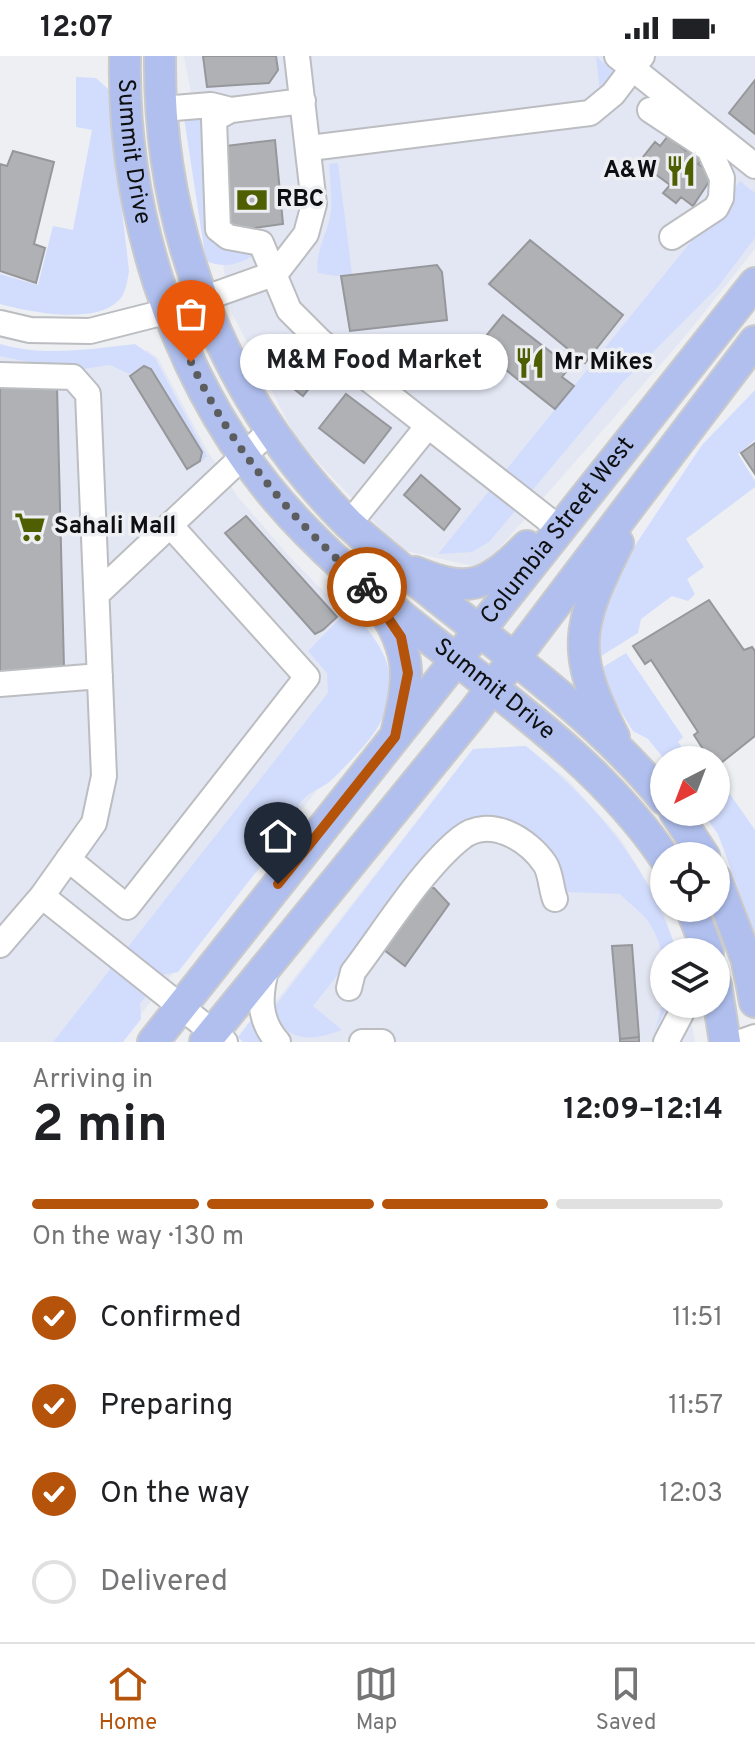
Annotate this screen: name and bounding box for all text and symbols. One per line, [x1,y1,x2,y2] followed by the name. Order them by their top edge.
[40,10,113,47] text: 12:07
[110,78,157,227] street label: Summit Drive
[664,154,698,188] restaurant icon: A&W
[603,156,657,186] place label: A&W
[235,183,269,217] bank icon: RBC
[276,185,324,215] place label: RBC
[157,280,225,362] pin
[169,292,213,336] icon: bag
[239,334,507,390] callout: M&M Food Market
[266,345,482,378] text: M&M Food Market
[513,346,547,380] restaurant icon: Mr Mikes
[554,348,653,378] place label: Mr Mikes
[475,431,642,631] street label: Columbia Street West
[13,510,47,544] supermarket icon: Sahali Mall
[54,512,176,542] place label: Sahali Mall
[327,547,407,627] courier
[345,565,389,609] icon: bike
[427,632,561,747] street label: Summit Drive
[650,746,730,826] north arrow
[650,746,730,1018] map controls
[244,802,312,884] pin
[256,814,300,858] icon: home
[650,842,730,922] button: locate
[650,938,730,1018] button: layers
[32,1064,153,1097] text: Arriving in
[563,1092,723,1129] text: 12:09–12:14
[32,1094,168,1160] text: 2 min
[32,1221,244,1254] text: On the way · 130 m
[32,1296,76,1340] icon: check
[100,1300,242,1337] text: Confirmed
[672,1302,723,1335] text: 11:51
[32,1384,76,1428] icon: check
[100,1388,233,1425] text: Preparing
[668,1390,723,1423] text: 11:57
[32,1472,76,1516] icon: check
[100,1476,250,1513] text: On the way
[659,1478,723,1511] text: 12:03
[100,1564,228,1601] text: Delivered
[99,1662,157,1737] tab: Home
[354,1662,398,1737] tab: Map
[596,1662,656,1737] tab: Saved

